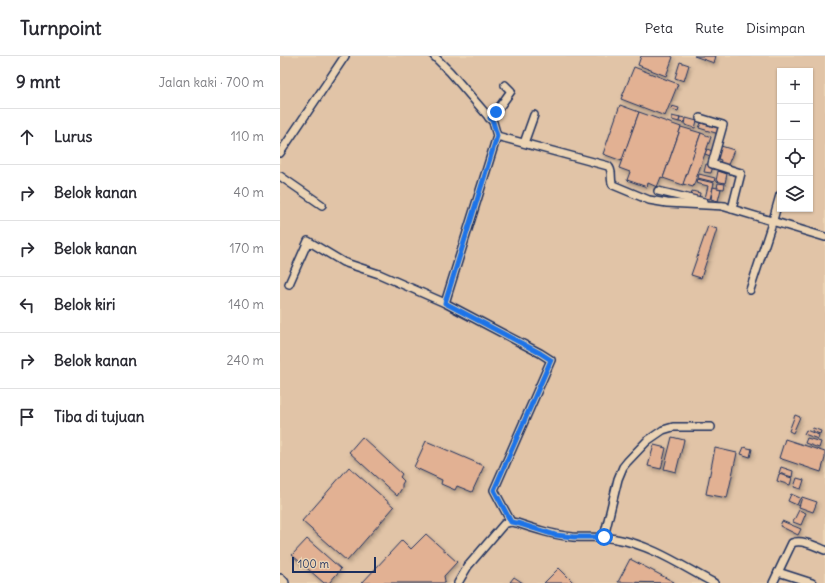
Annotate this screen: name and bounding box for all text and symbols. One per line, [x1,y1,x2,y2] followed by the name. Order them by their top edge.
[20,16,101,40] text: Turnpoint
[645,19,673,37] text: Peta
[695,19,724,37] text: Rute
[746,19,805,37] text: Disimpan
[777,68,813,212] map controls
[777,68,813,104] button: +
[16,71,60,93] text: 9 mnt
[158,74,264,91] text: Jalan kaki · 700 m
[487,103,505,121] route end
[777,104,813,140] button: −
[16,126,38,148] icon: ahead
[54,127,92,146] text: Lurus
[231,128,264,145] text: 110 m
[777,140,813,176] button: locate
[777,176,813,212] button: layers
[16,182,38,204] icon: right
[54,183,137,202] text: Belok kanan
[233,184,264,201] text: 40 m
[16,238,38,260] icon: right
[54,239,137,258] text: Belok kanan
[229,240,264,257] text: 170 m
[16,294,38,316] icon: left
[54,295,115,314] text: Belok kiri
[228,296,264,313] text: 140 m
[16,350,38,372] icon: right
[54,351,137,370] text: Belok kanan
[227,352,264,369] text: 240 m
[16,406,38,428] icon: arrive
[54,407,144,426] text: Tiba di tujuan
[595,528,613,546] route start
[292,555,376,574] scale bar
[298,557,329,571] text: 100 m

